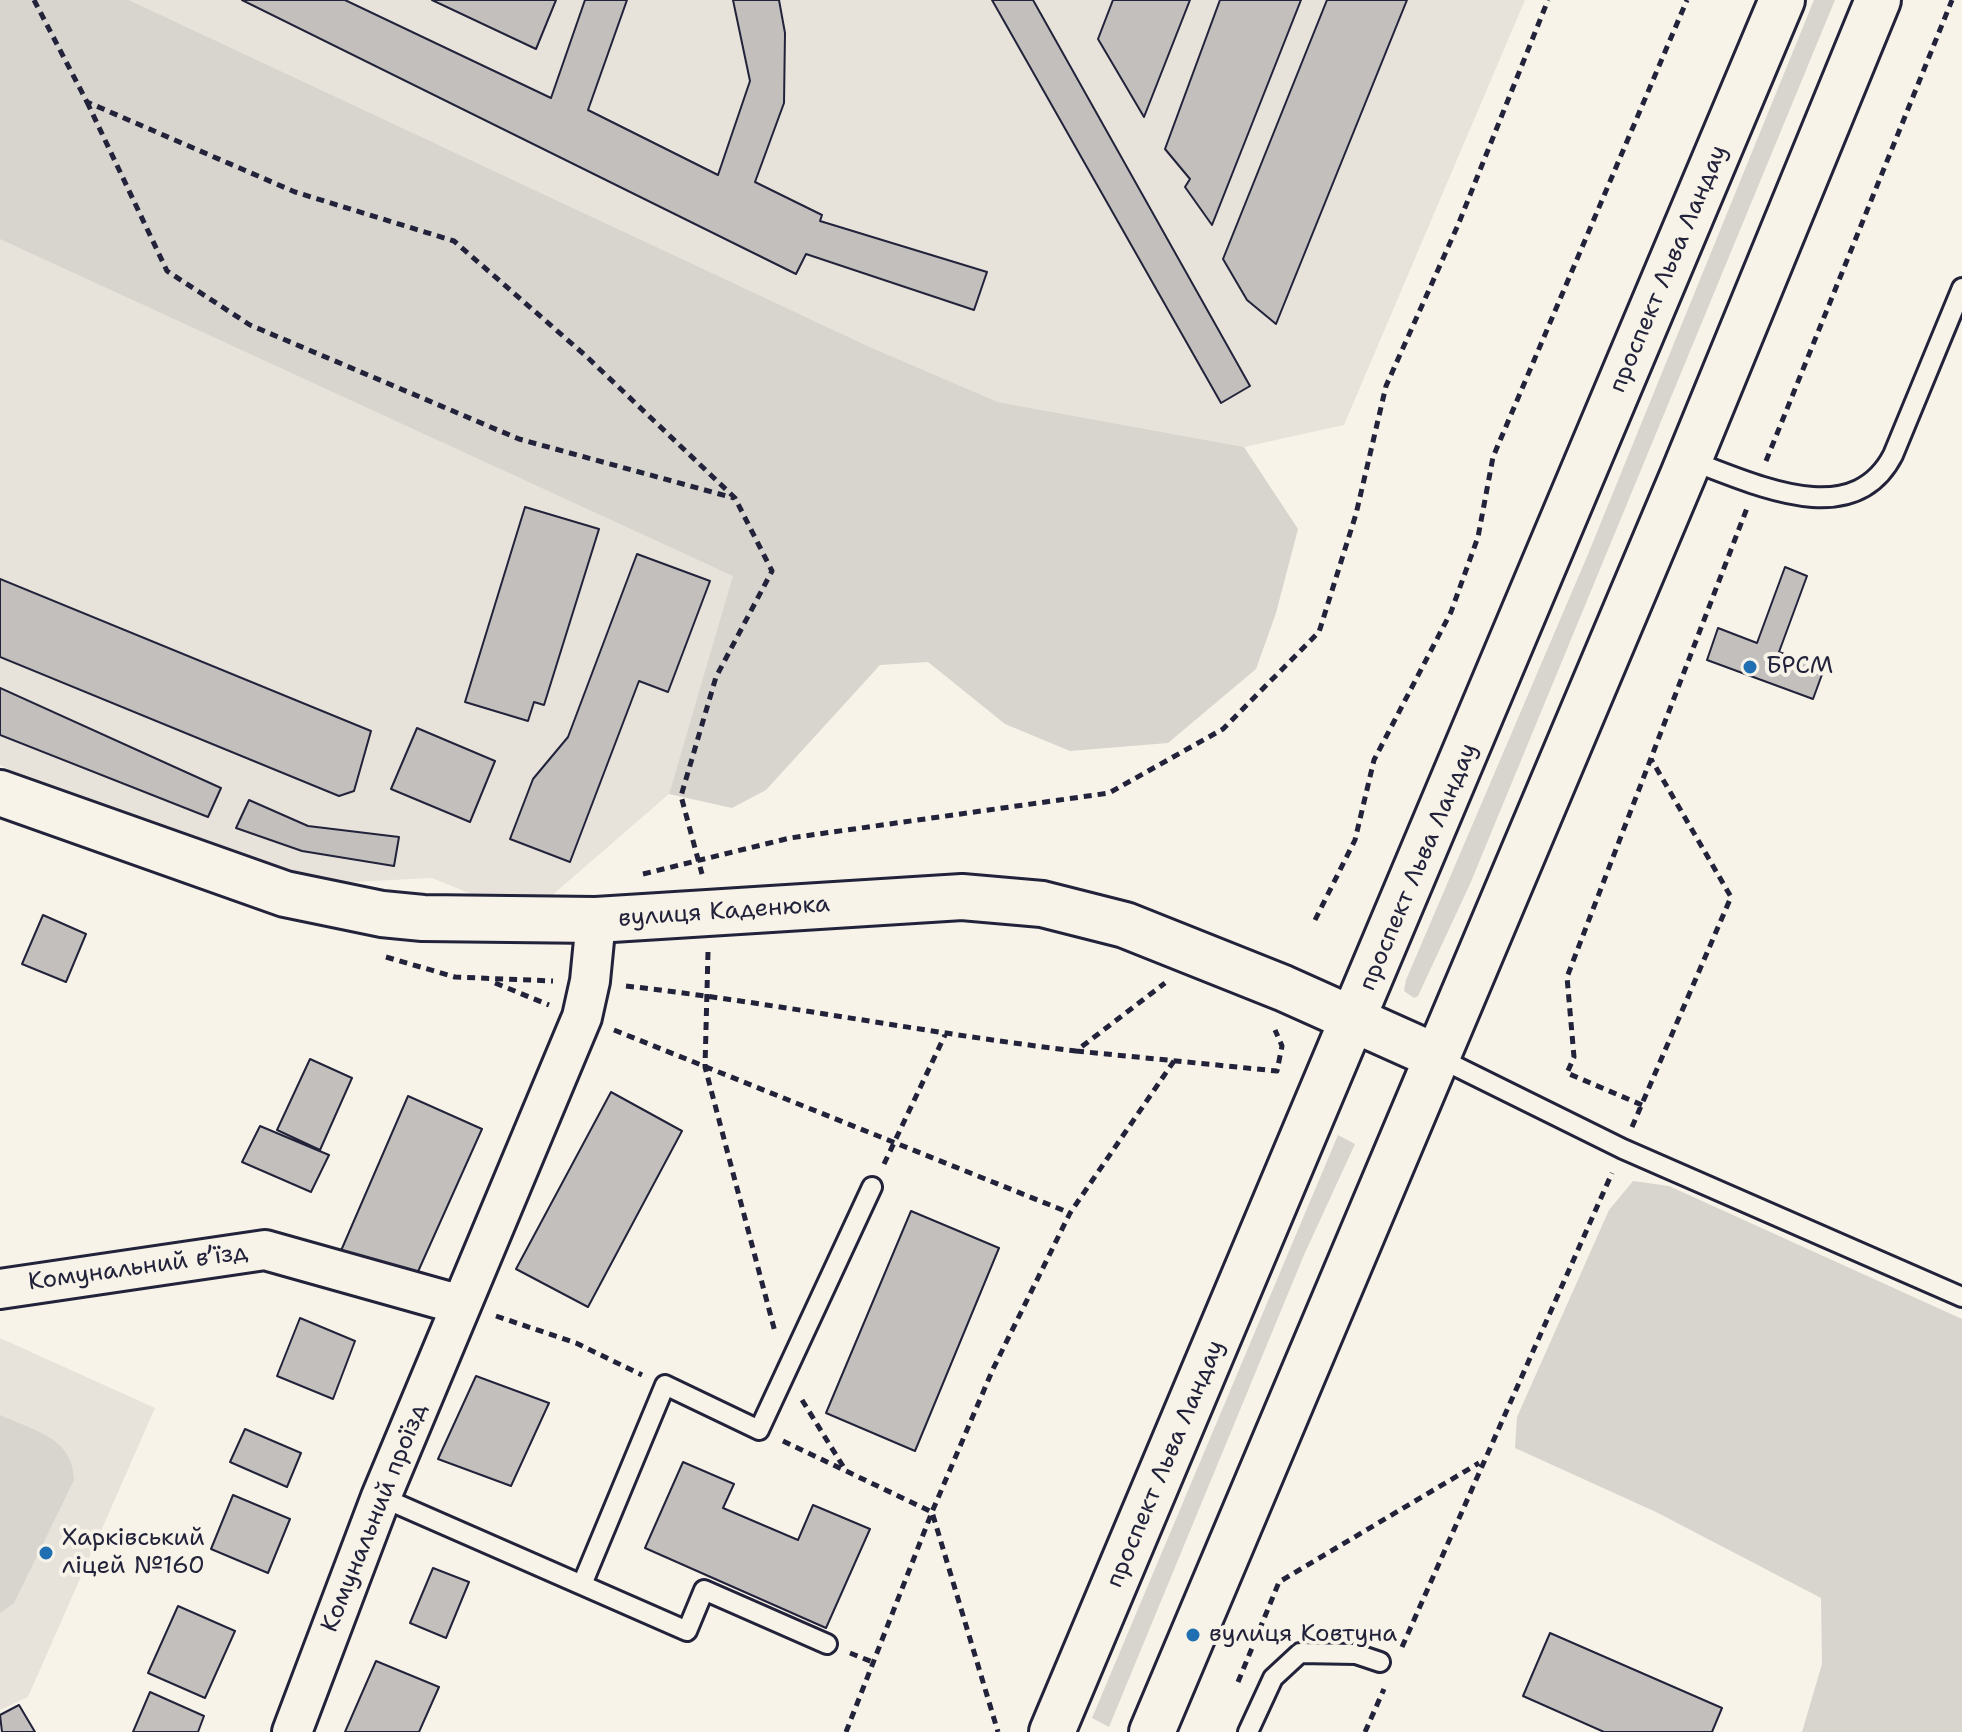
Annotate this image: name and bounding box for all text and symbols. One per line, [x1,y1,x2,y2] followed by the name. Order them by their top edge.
[1604,141,1734,397] street label: проспект Льва Ландау
[1766,653,1833,681] place label: БРСМ
[1741,658,1759,676] marker: БРСМ
[1354,739,1484,995] street label: проспект Льва Ландау
[617,890,831,934] street label: вулиця Каденюка
[26,1238,250,1298] street label: Комунальний в’їзд
[1101,1336,1231,1592] street label: проспект Льва Ландау
[316,1399,434,1637] street label: Комунальний проїзд
[62,1525,205,1581] place label: Харківський ліцей №160
[37,1544,55,1562] marker: Харківський ліцей №160
[1209,1621,1397,1649] place label: вулиця Ковтуна
[1184,1626,1202,1644] marker: вулиця Ковтуна

